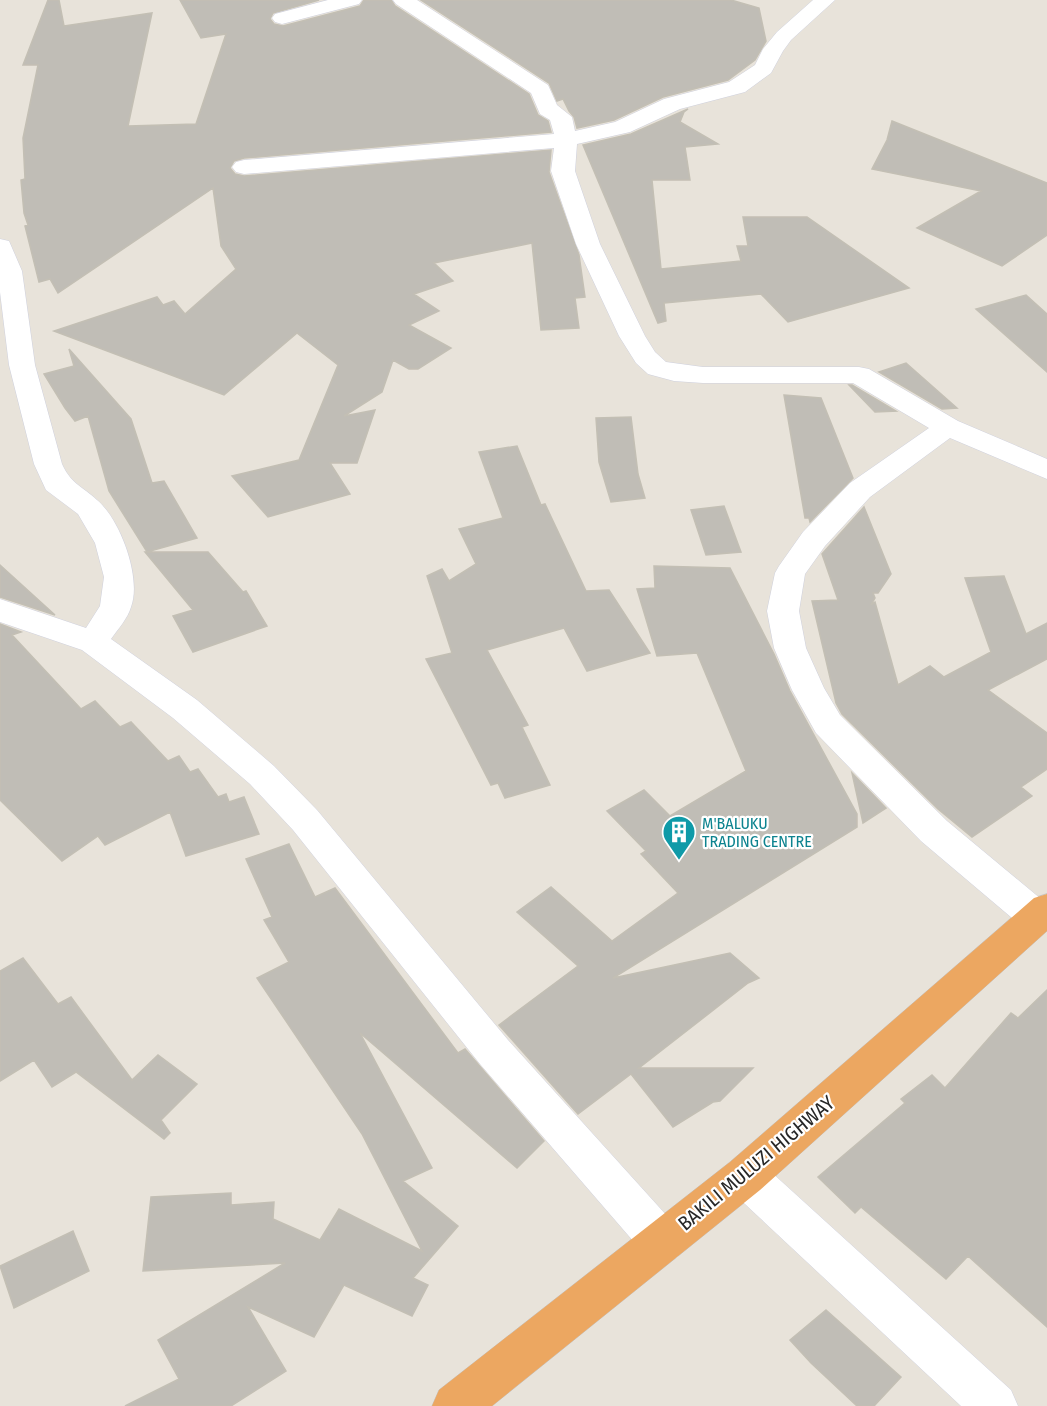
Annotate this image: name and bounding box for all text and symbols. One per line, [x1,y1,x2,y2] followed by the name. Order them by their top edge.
[661,814,697,861] building icon: M'BALUKU TRADING CENTRE
[702,814,812,851] place label: M'BALUKU TRADING CENTRE
[673,1091,839,1235] street label: BAKILI MULUZI HIGHWAY

